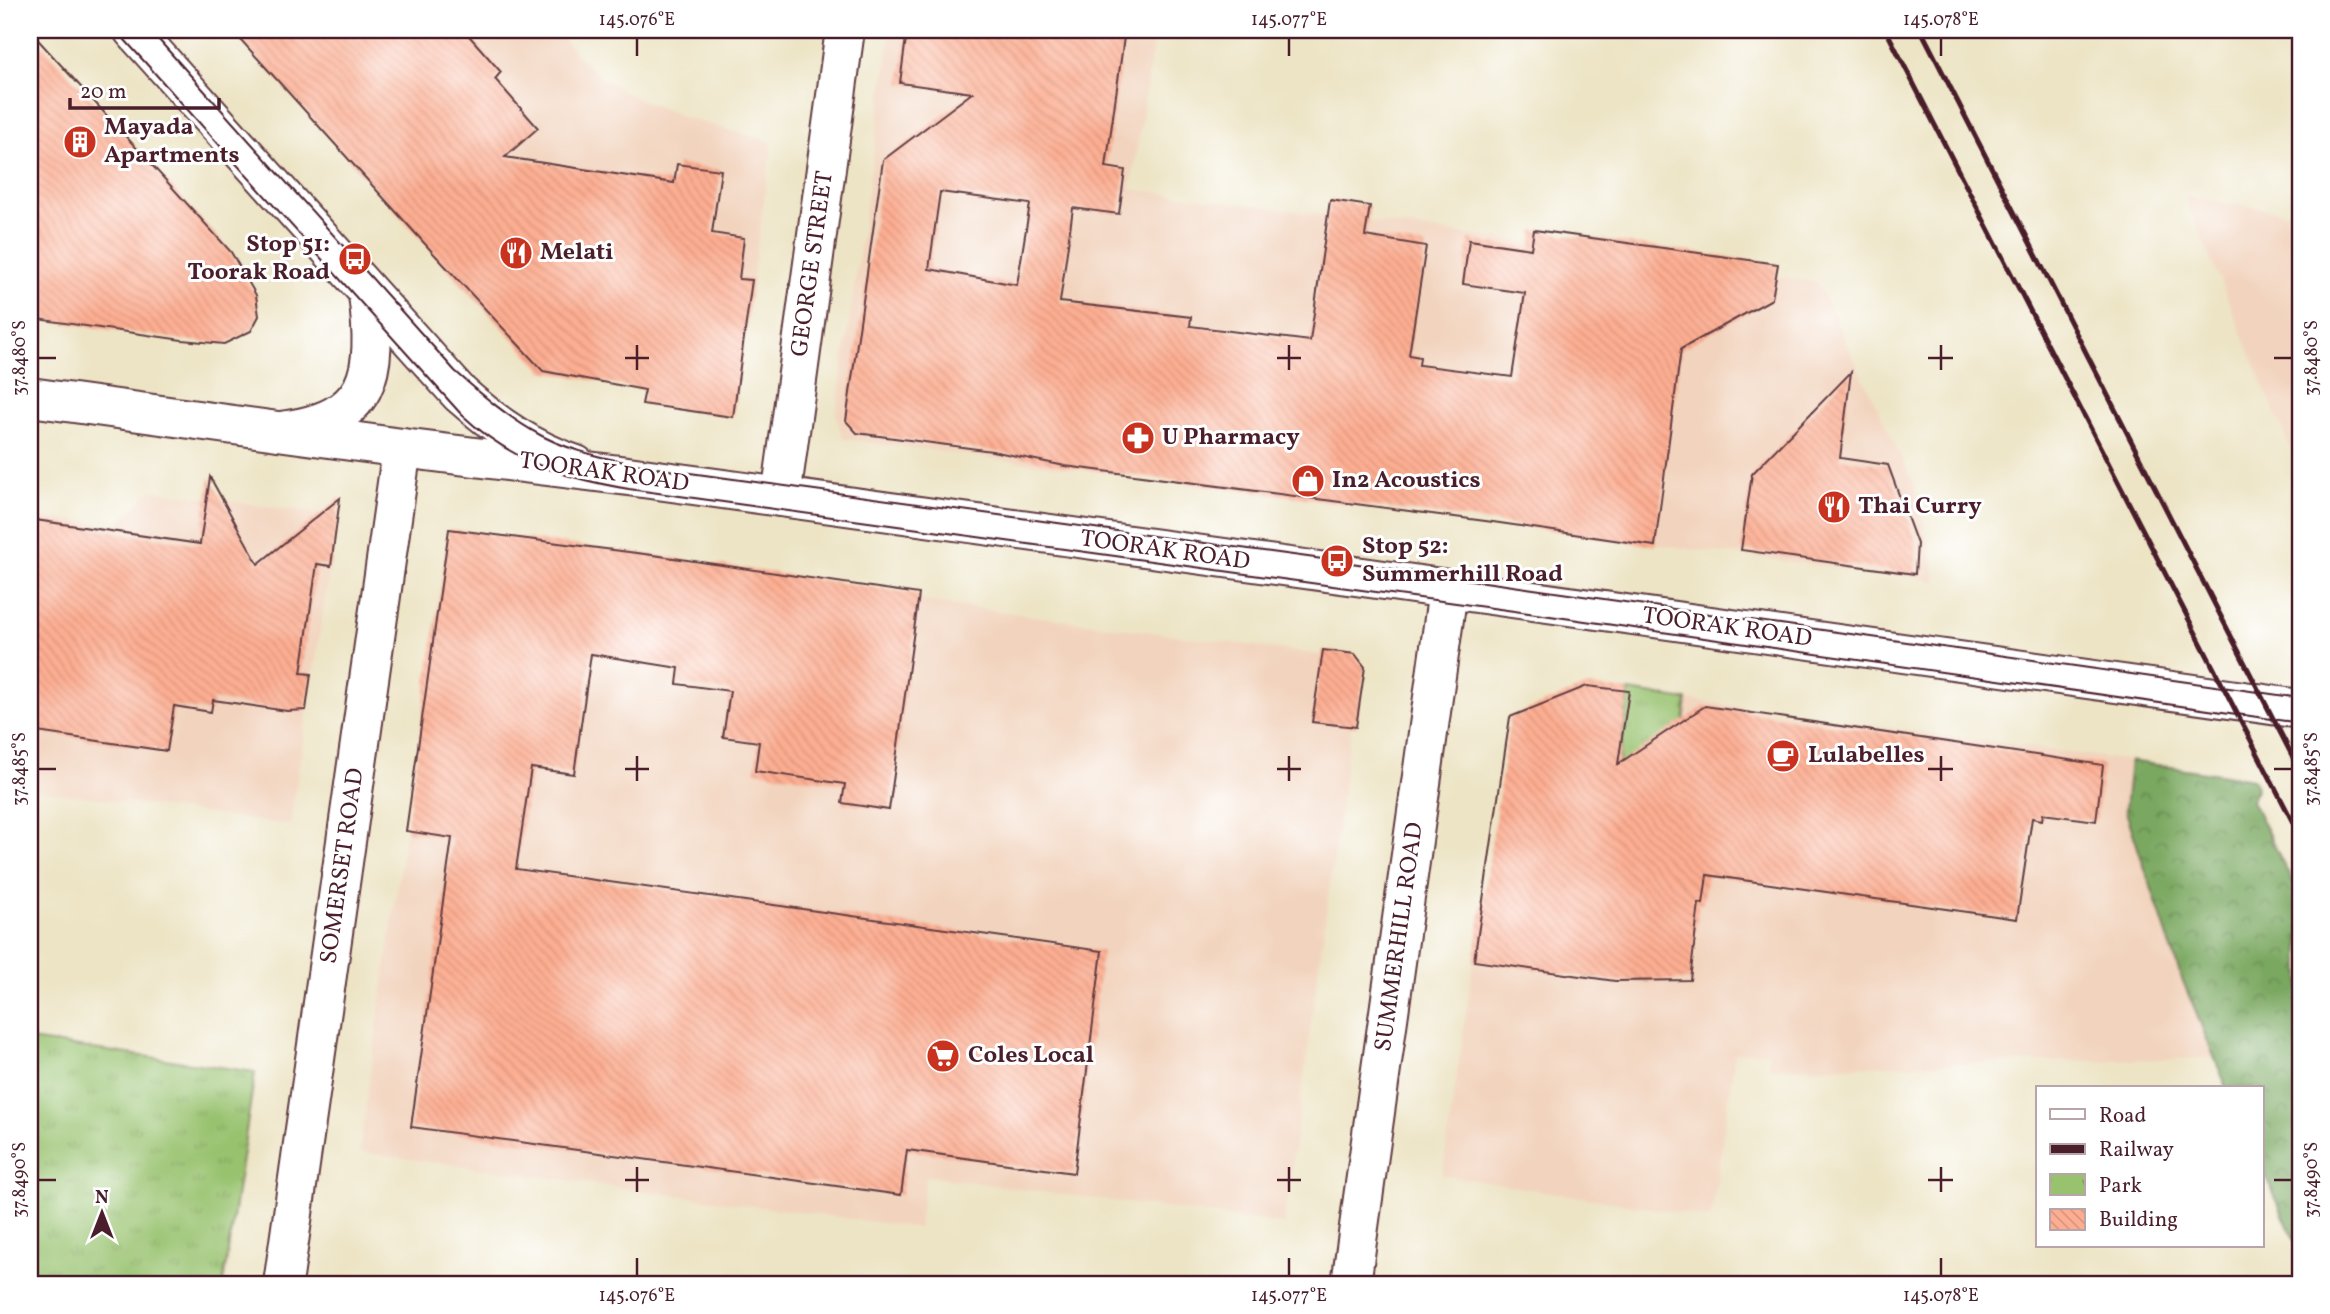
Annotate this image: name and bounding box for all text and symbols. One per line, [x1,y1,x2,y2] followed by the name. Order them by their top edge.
[599,8,675,33] text: 145.076°E
[1251,8,1327,33] text: 145.077°E
[1903,8,1979,33] text: 145.078°E
[70,66,219,110] scale bar
[80,78,126,107] text: 20 m
[104,111,240,173] place label: Mayada Apartments
[61,123,99,161] building icon: Mayada Apartments
[783,169,843,359] street label: GEORGE STREET
[187,228,330,290] place label: Stop 51: Toorak Road
[497,234,535,272] restaurant icon: Melati
[540,236,614,270] place label: Melati
[336,240,374,278] bus stop icon: Stop 51: Toorak Road
[8,320,33,396] text: 37.8480°S
[2300,320,2325,396] text: 37.8480°S
[1119,419,1157,457] pharmacy icon: U Pharmacy
[1162,421,1300,455] place label: U Pharmacy
[517,444,691,502] street label: TOORAK ROAD
[1289,462,1327,500] shop icon: In2 Acoustics
[1332,464,1481,498] place label: In2 Acoustics
[1815,488,1853,526] restaurant icon: Thai Curry
[1858,490,1982,524] place label: Thai Curry
[1078,522,1252,580] street label: TOORAK ROAD
[1362,530,1563,592] place label: Stop 52: Summerhill Road
[1318,542,1356,580] bus stop icon: Stop 52: Summerhill Road
[1640,599,1814,657] street label: TOORAK ROAD
[8,732,33,806] text: 37.8485°S
[2300,732,2325,806] text: 37.8485°S
[1764,737,1802,775] cafe icon: Lulabelles
[1808,739,1925,773] place label: Lulabelles
[312,766,374,966] street label: SOMERSET ROAD
[1367,820,1433,1054] street label: SUMMERHILL ROAD
[924,1037,962,1075] supermarket icon: Coles Local
[968,1039,1094,1073] place label: Coles Local
[2036,1086,2264,1248] legend
[2099,1102,2146,1131] text: Road
[2099,1136,2175,1165] text: Railway
[8,1142,33,1218] text: 37.8490°S
[2300,1142,2325,1218] text: 37.8490°S
[2099,1172,2142,1201] text: Park
[66,1178,136,1248] north arrow
[95,1185,109,1211] text: N
[2099,1206,2178,1235] text: Building
[599,1284,675,1309] text: 145.076°E
[1251,1284,1327,1309] text: 145.077°E
[1903,1284,1979,1309] text: 145.078°E

